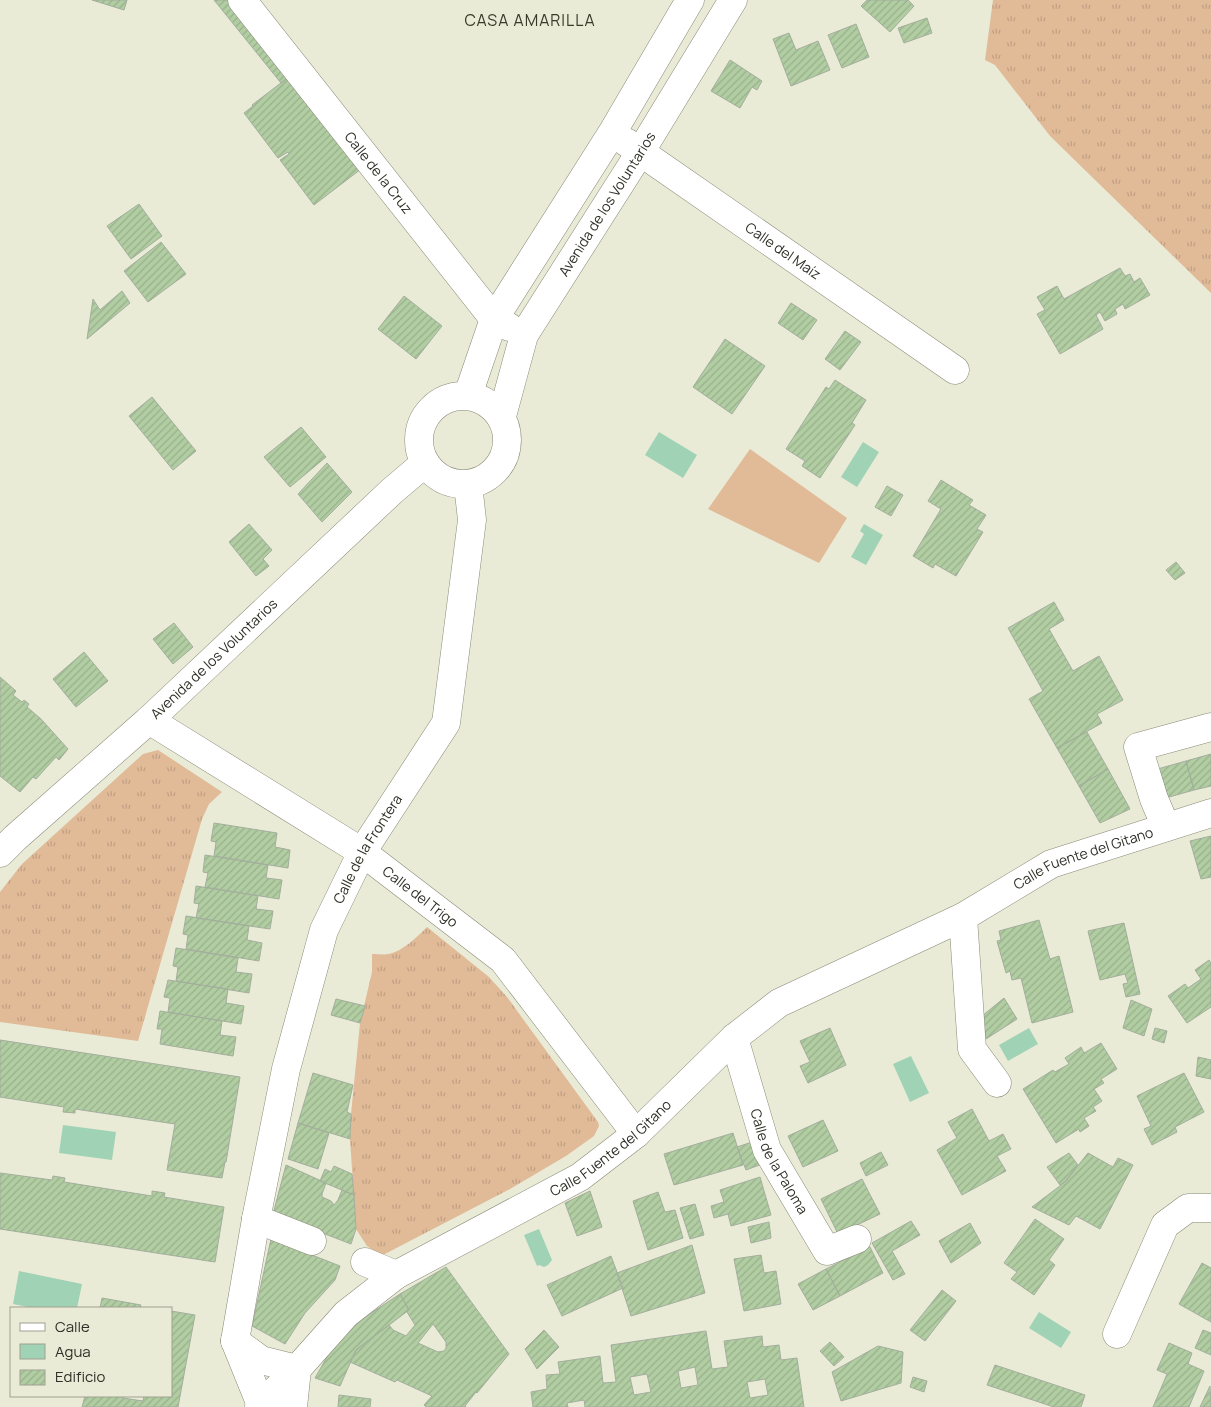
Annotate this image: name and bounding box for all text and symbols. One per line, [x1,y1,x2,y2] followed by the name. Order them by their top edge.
[464,9,596,31] district label: CASA AMARILLA
[341,127,417,217] street label: Calle de la Cruz
[554,128,660,280] street label: Avenida de los Voluntarios
[742,217,825,283] street label: Calle del Maíz
[146,594,281,723] street label: Avenida de los Voluntarios
[328,790,406,907] street label: Calle de la Frontera
[1009,822,1155,894] street label: Calle Fuente del Gitano
[379,861,462,931] street label: Calle del Trigo
[546,1095,675,1200] street label: Calle Fuente del Gitano
[746,1106,813,1217] street label: Calle de la Paloma
[10,1307,172,1397] legend
[55,1316,90,1337] text: Calle
[55,1341,91,1362] text: Agua
[55,1366,106,1387] text: Edificio

